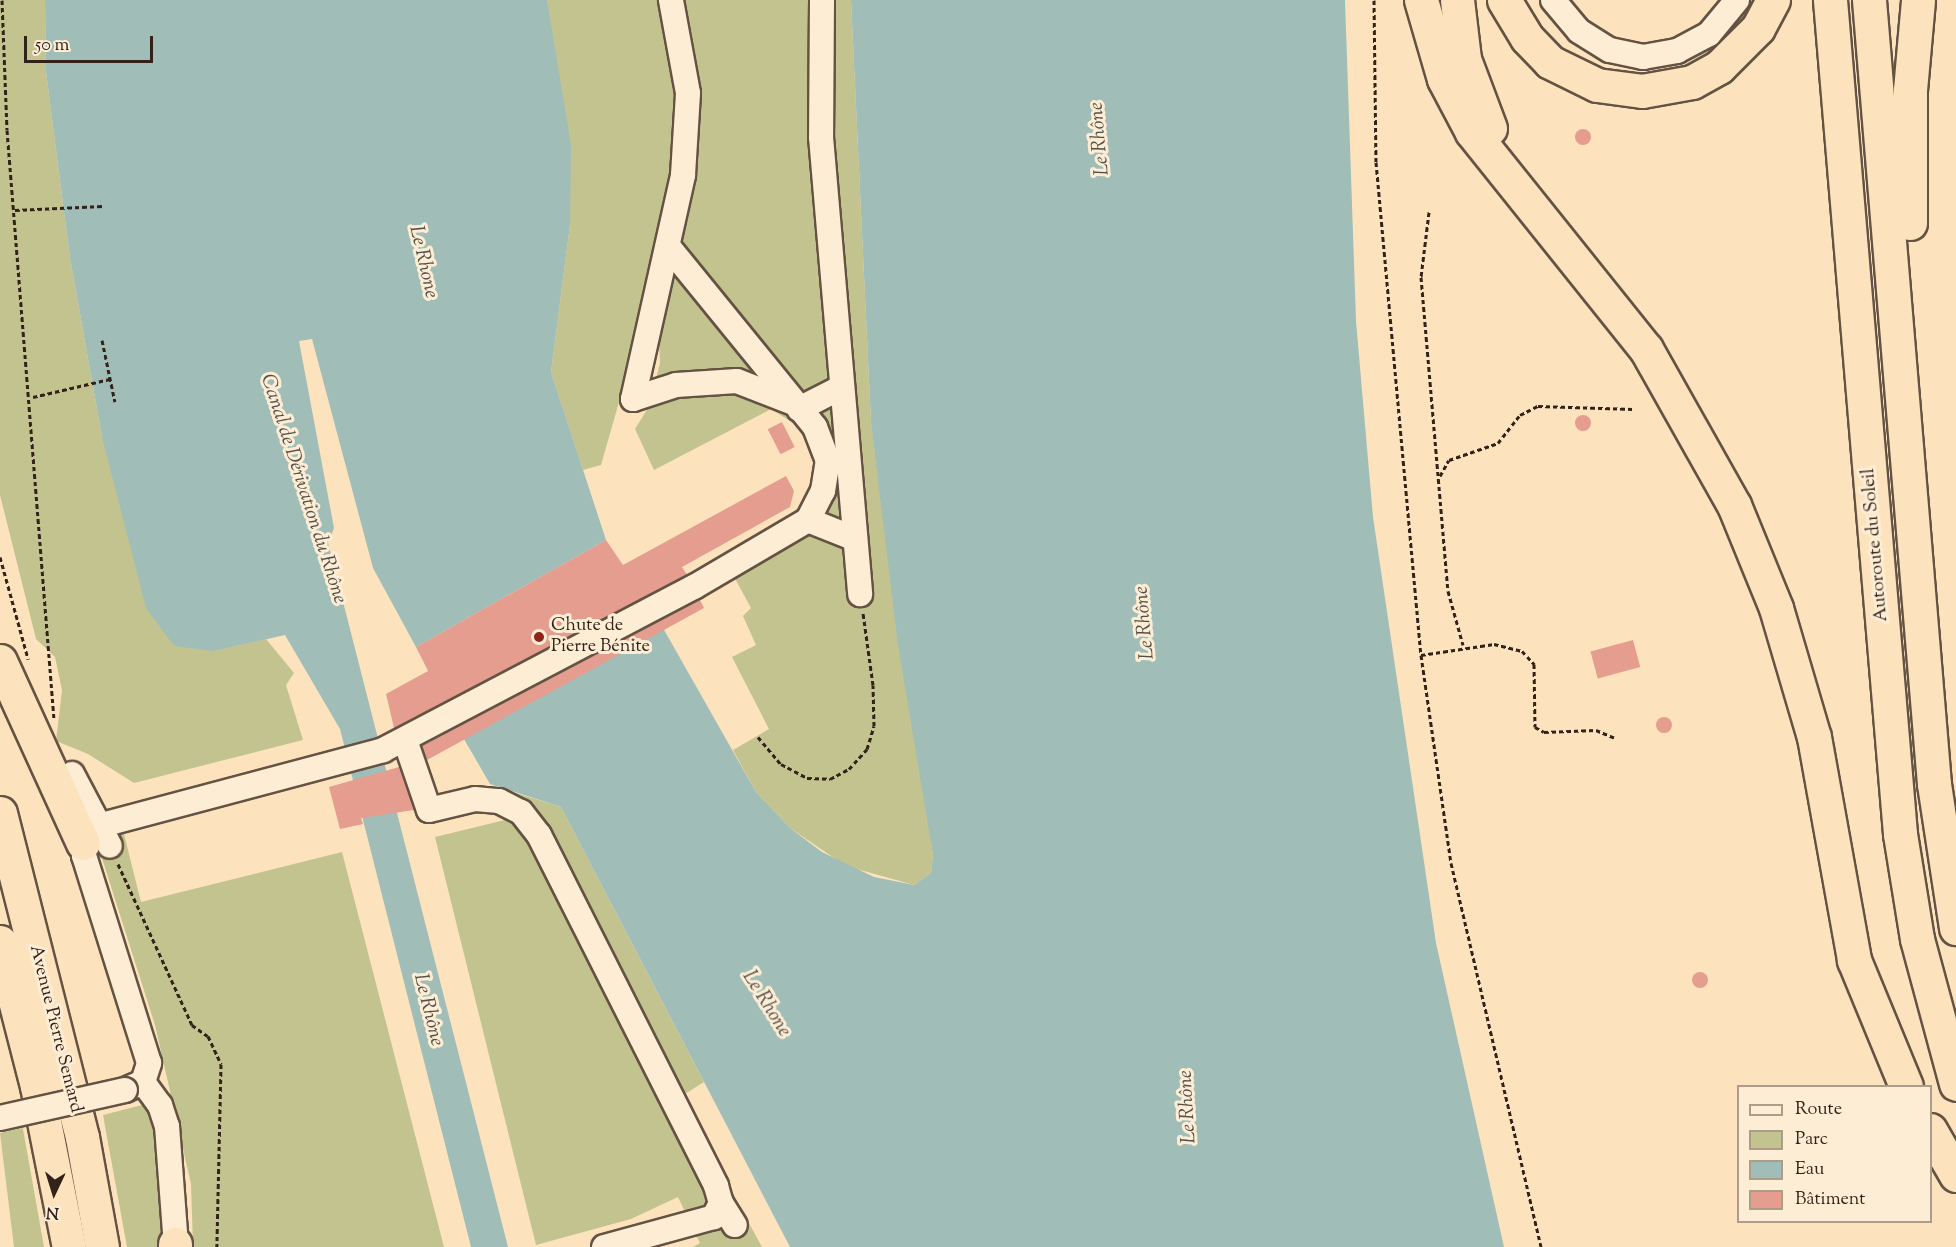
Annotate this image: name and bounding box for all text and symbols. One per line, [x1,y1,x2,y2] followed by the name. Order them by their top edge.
[27,24,156,62] scale bar
[35,33,69,59] text: 50 m
[1085,101,1115,177] water label: Le Rhône
[403,223,443,301] water label: Le Rhone
[255,371,351,607] water label: Canal de Dérivation du Rhône
[1859,467,1893,623] street label: Autoroute du Soleil
[1130,585,1160,661] water label: Le Rhône
[551,616,650,658] place label: Chute de Pierre Bénite
[532,630,546,644] marker: Chute de Pierre Bénite
[24,943,86,1115] street label: Avenue Pierre Semard
[736,966,796,1042] water label: Le Rhone
[407,971,449,1049] water label: Le Rhône
[1174,1070,1202,1144] water label: Le Rhône
[1737,1085,1932,1223] legend
[1795,1097,1842,1123] text: Route
[1795,1127,1828,1153] text: Parc
[1795,1157,1824,1183] text: Eau
[24,1163,84,1223] north arrow
[1795,1187,1865,1213] text: Bâtiment
[46,1200,60,1223] text: N

